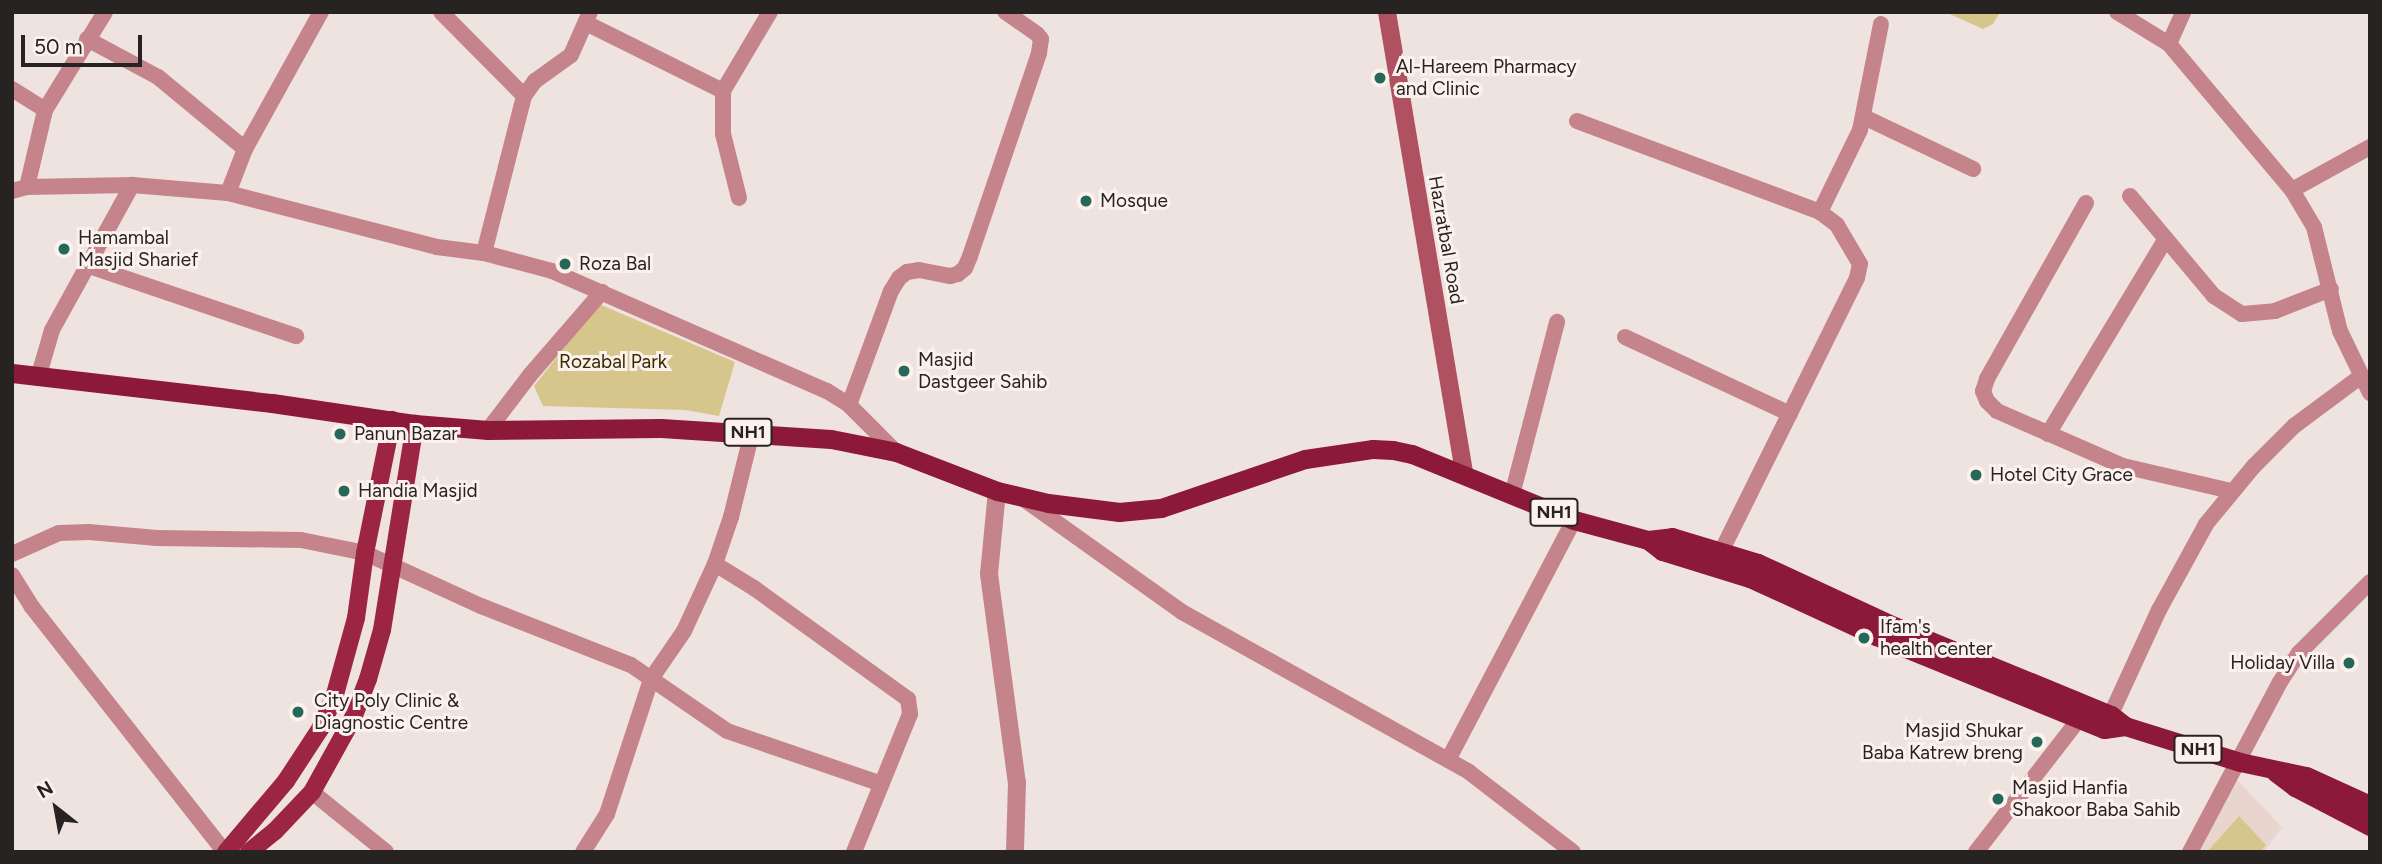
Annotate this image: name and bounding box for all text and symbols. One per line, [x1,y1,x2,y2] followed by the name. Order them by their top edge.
[24,21,145,65] scale bar
[34,34,83,59] text: 50 m
[1396,56,1577,100] place label: Al-Hareem Pharmacy and Clinic
[1370,68,1390,88] marker: Al-Hareem Pharmacy and Clinic
[1423,174,1469,306] street label: Hazratbal Road
[1100,190,1168,212] place label: Mosque
[1078,193,1094,209] marker: Mosque
[78,227,198,271] place label: Hamambal Masjid Sharief
[56,241,72,257] marker: Hamambal Masjid Sharief
[579,253,651,275] place label: Roza Bal
[557,256,573,272] marker: Roza Bal
[918,349,1047,393] place label: Masjid Dastgeer Sahib
[559,351,667,373] park label: Rozabal Park
[896,363,912,379] marker: Masjid Dastgeer Sahib
[722,418,774,446] road number: NH1
[354,423,458,445] place label: Panun Bazar
[332,426,348,442] marker: Panun Bazar
[1990,464,2133,486] place label: Hotel City Grace
[1968,467,1984,483] marker: Hotel City Grace
[358,480,478,502] place label: Handia Masjid
[336,483,352,499] marker: Handia Masjid
[1528,498,1580,526] road number: NH1
[1880,616,1993,660] place label: Ifam's health center
[1854,628,1874,648] marker: Ifam's health center
[2230,652,2335,674] place label: Holiday Villa
[2341,655,2357,671] marker: Holiday Villa
[314,690,468,734] place label: City Poly Clinic & Diagnostic Centre
[288,702,308,722] marker: City Poly Clinic & Diagnostic Centre
[1862,720,2023,764] place label: Masjid Shukar Baba Katrew breng
[2029,734,2045,750] marker: Masjid Shukar Baba Katrew breng
[2172,734,2224,764] road number: NH1
[21,773,91,843] north arrow
[33,776,57,803] text: N
[2012,777,2180,821] place label: Masjid Hanfia Shakoor Baba Sahib
[1990,791,2006,807] marker: Masjid Hanfia Shakoor Baba Sahib

